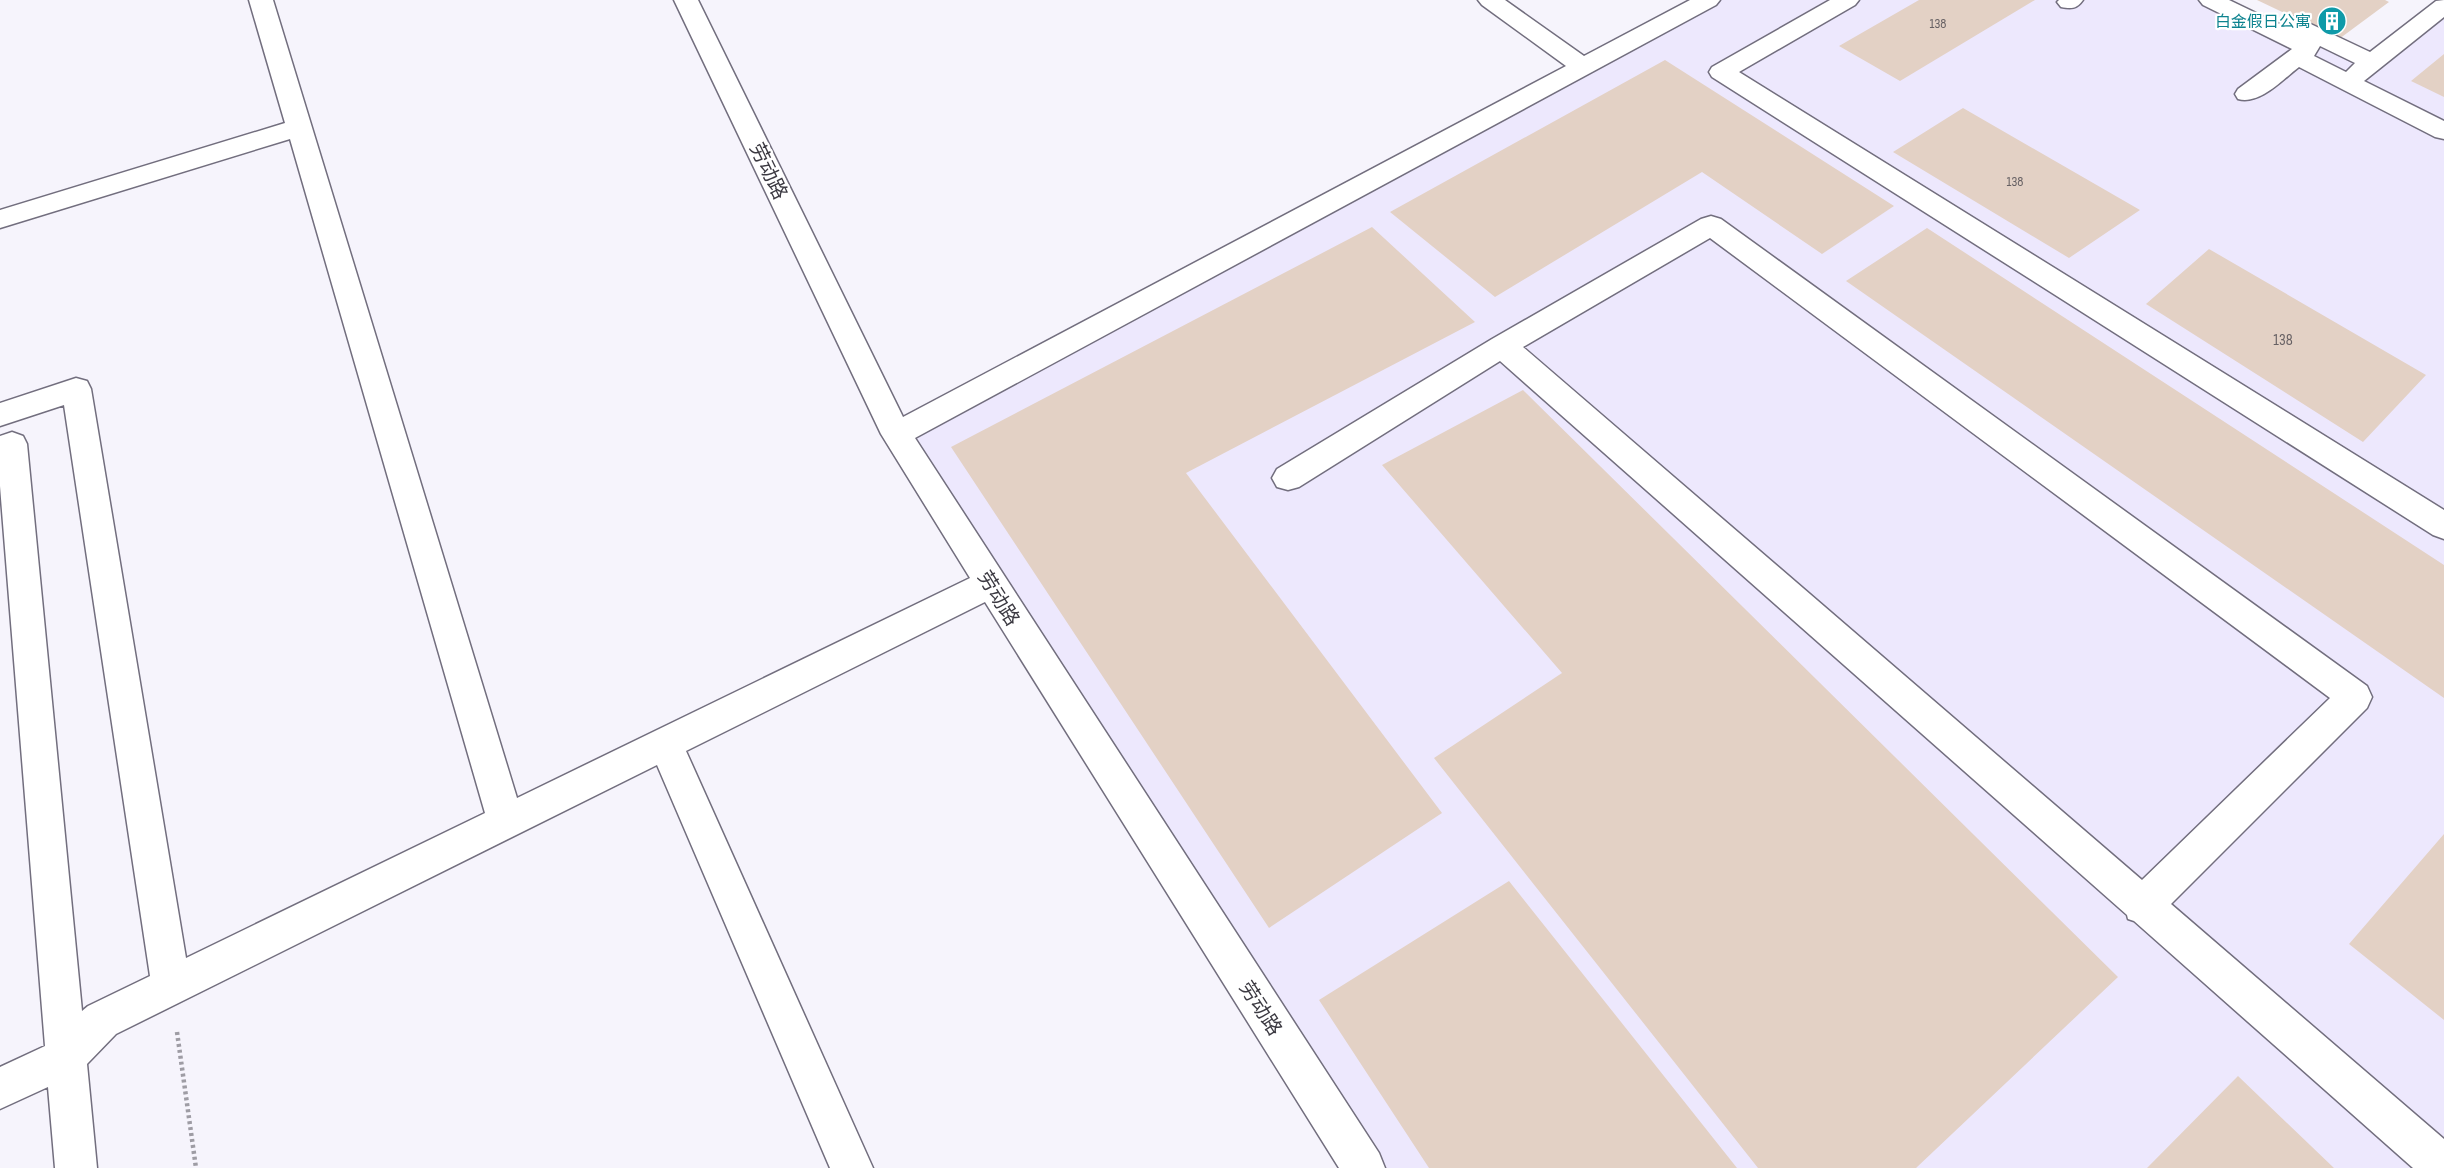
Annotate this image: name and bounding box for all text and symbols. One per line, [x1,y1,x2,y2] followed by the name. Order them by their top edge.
[2316,5,2348,37] building icon: 白金假日公寓
[2215,13,2311,32] place label: 白金假日公寓
[1930,15,1946,32] house number: 138
[744,139,792,204] street label: 劳动路
[2007,173,2023,190] house number: 138
[2273,331,2293,350] house number: 138
[972,567,1024,630] street label: 劳动路
[1234,977,1287,1040] street label: 劳动路

